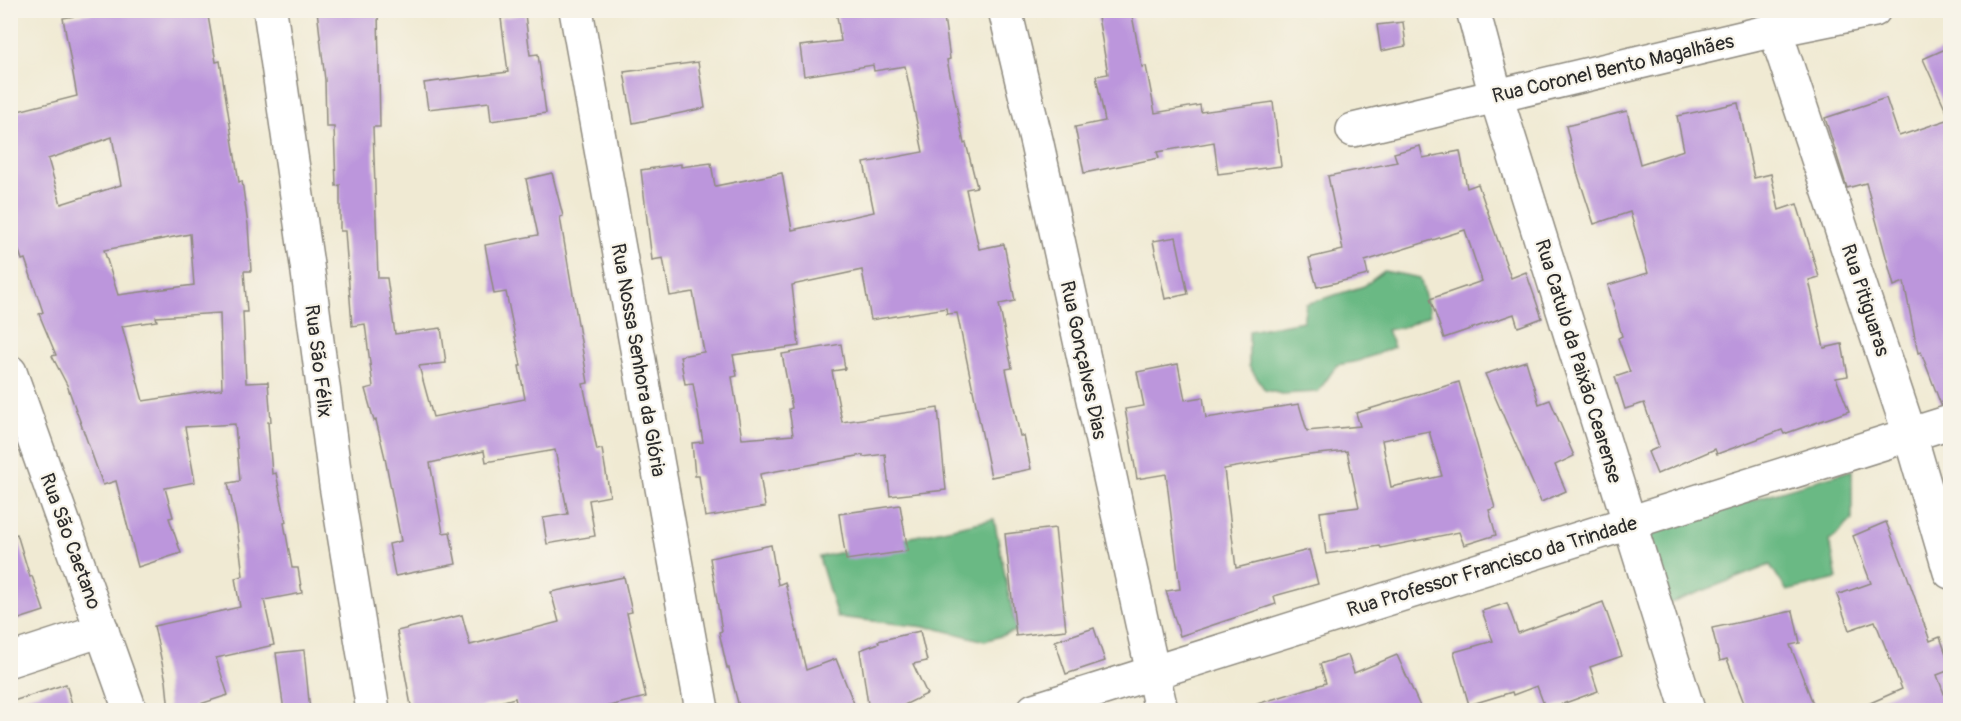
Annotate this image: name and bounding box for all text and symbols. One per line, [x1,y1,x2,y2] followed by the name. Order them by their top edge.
[1490,28,1736,108] street label: Rua Coronel Bento Magalhães
[1529,236,1628,486] street label: Rua Catulo da Paixão Cearense
[606,241,671,479] street label: Rua Nossa Senhora da Glória
[1836,241,1895,359] street label: Rua Pitiguaras
[1055,279,1113,442] street label: Rua Gonçalves Dias
[299,303,338,419] street label: Rua São Félix
[34,470,107,613] street label: Rua São Caetano
[1344,510,1640,623] street label: Rua Professor Francisco da Trindade

